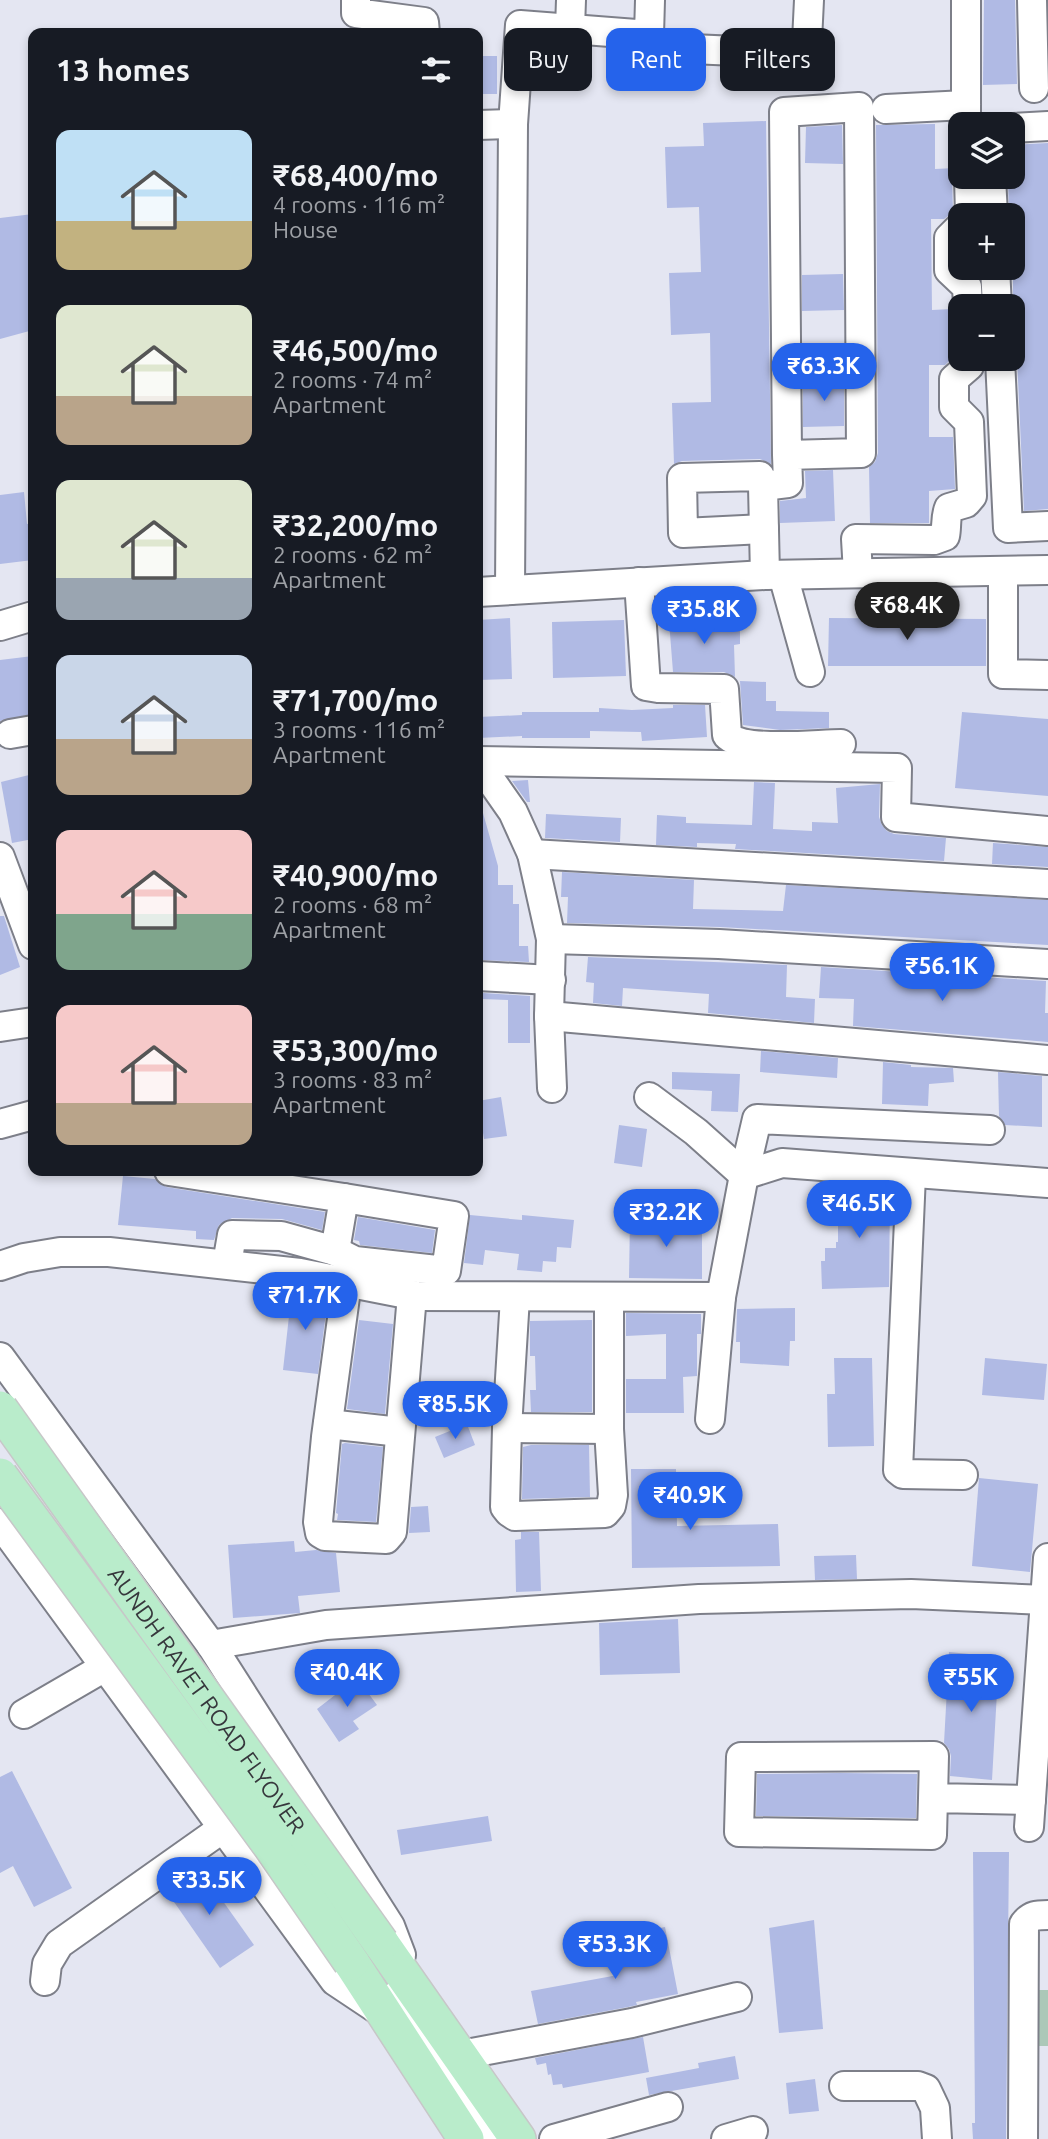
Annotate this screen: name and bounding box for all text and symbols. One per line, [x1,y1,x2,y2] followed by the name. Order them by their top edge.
[504,28,592,91] chip: Buy
[606,28,706,91] chip: Rent
[720,28,835,91] chip: Filters
[417,51,455,89] icon: filters
[56,53,190,87] text: 13 homes
[948,112,1025,371] map controls
[948,112,1025,189] button: layers
[112,158,196,242] icon: home
[273,158,438,192] text: ₹68,400/mo
[273,192,445,217] text: 4 rooms · 116 m²
[948,203,1025,280] button: +
[273,217,338,242] text: House
[948,294,1025,371] button: −
[112,333,196,417] icon: home
[273,333,438,367] text: ₹46,500/mo
[767,344,881,403] pin: ₹63.3K
[788,353,860,378] text: ₹63.3K
[273,367,432,392] text: 2 rooms · 74 m²
[273,392,386,417] text: Apartment
[112,508,196,592] icon: home
[273,508,438,542] text: ₹32,200/mo
[273,542,432,567] text: 2 rooms · 62 m²
[273,567,386,592] text: Apartment
[850,582,964,642] pin: ₹68.4K
[647,586,761,646] pin: ₹35.8K
[871,592,943,617] text: ₹68.4K
[668,596,740,621] text: ₹35.8K
[112,683,196,767] icon: home
[273,683,438,717] text: ₹71,700/mo
[273,717,445,742] text: 3 rooms · 116 m²
[273,742,386,767] text: Apartment
[112,858,196,942] icon: home
[273,858,438,892] text: ₹40,900/mo
[273,892,432,917] text: 2 rooms · 68 m²
[273,917,386,942] text: Apartment
[885,944,999,1003] pin: ₹56.1K
[906,953,978,978] text: ₹56.1K
[112,1033,196,1117] icon: home
[273,1033,438,1067] text: ₹53,300/mo
[273,1067,432,1092] text: 3 rooms · 83 m²
[273,1092,386,1117] text: Apartment
[802,1180,916,1240] pin: ₹46.5K
[609,1190,723,1249] pin: ₹32.2K
[823,1190,895,1215] text: ₹46.5K
[630,1199,702,1224] text: ₹32.2K
[248,1272,362,1332] pin: ₹71.7K
[269,1282,341,1307] text: ₹71.7K
[398,1382,512,1441] pin: ₹85.5K
[419,1391,491,1416] text: ₹85.5K
[633,1472,747,1532] pin: ₹40.9K
[654,1482,726,1507] text: ₹40.9K
[104,1562,311,1838] street label: AUNDH RAVET ROAD FLYOVER
[290,1650,404,1709] pin: ₹40.4K
[930,1654,1012,1714] pin: ₹55K
[311,1659,383,1684] text: ₹40.4K
[944,1664,998,1689] text: ₹55K
[152,1857,266,1917] pin: ₹33.5K
[173,1867,245,1892] text: ₹33.5K
[558,1922,672,1981] pin: ₹53.3K
[579,1931,651,1956] text: ₹53.3K

